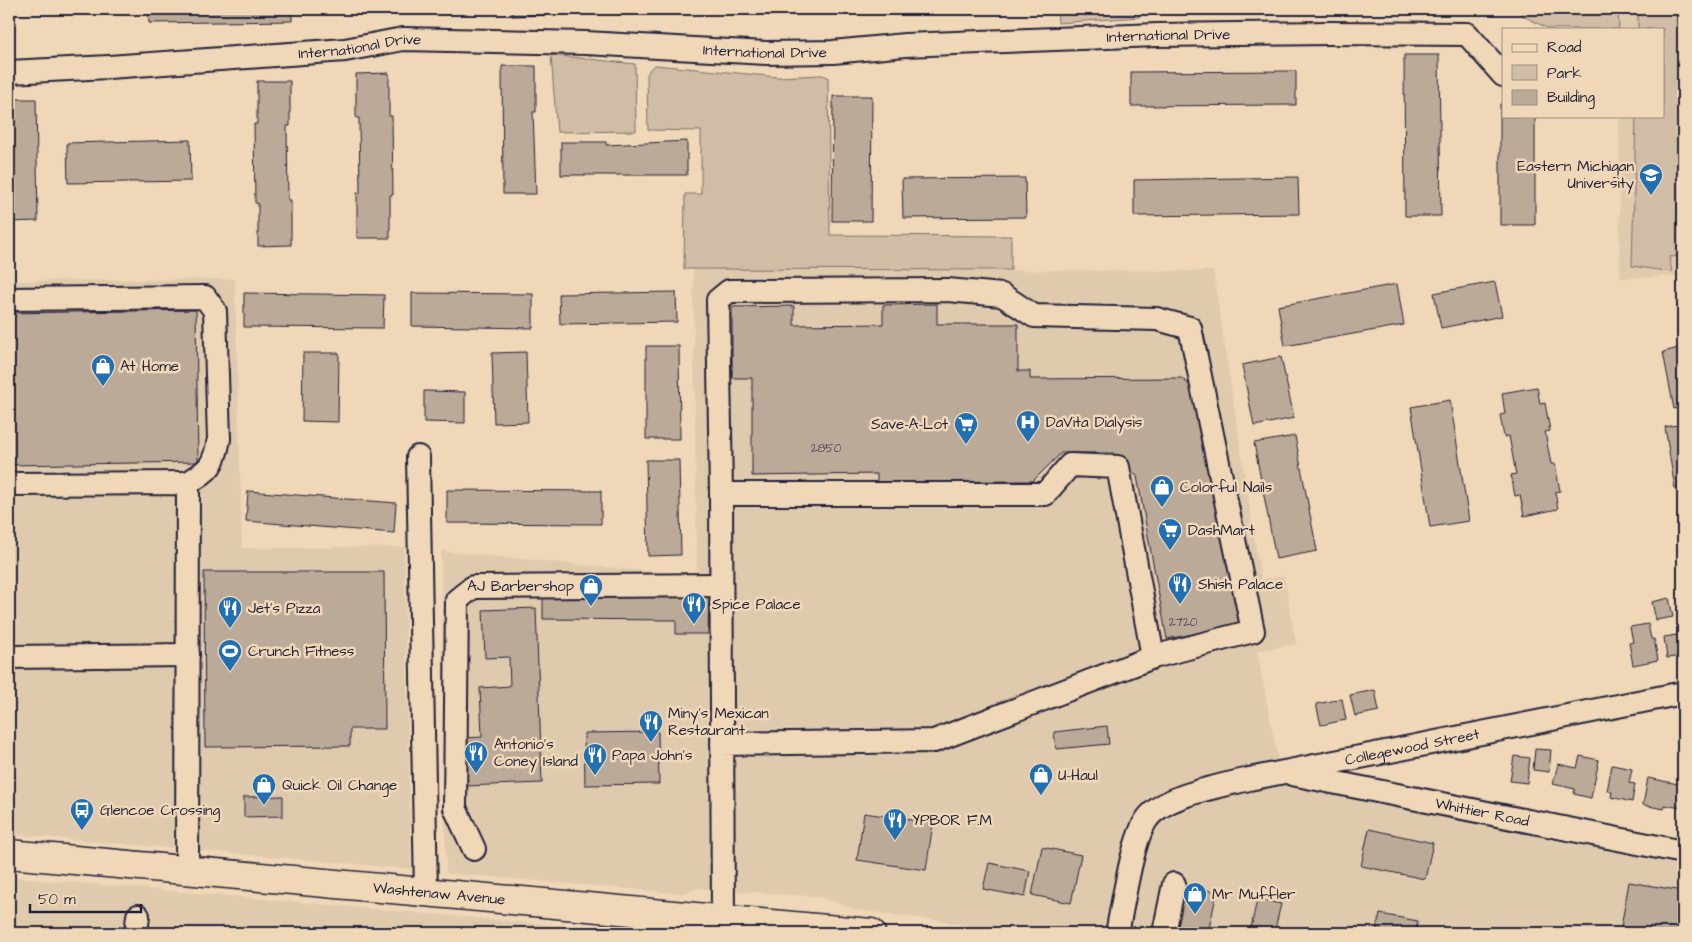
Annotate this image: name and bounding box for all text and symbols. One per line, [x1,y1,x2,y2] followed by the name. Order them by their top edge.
[1106,24,1230,47] street label: International Drive
[1502,28,1664,118] legend
[298,29,421,64] street label: International Drive
[1547,37,1582,58] text: Road
[702,39,827,64] street label: International Drive
[1547,63,1582,84] text: Park
[1547,87,1595,109] text: Building
[1517,156,1634,195] place label: Eastern Michigan University
[1638,162,1664,196] school or university icon: Eastern Michigan University
[90,353,116,387] shop icon: At Home
[120,356,179,377] place label: At Home
[1015,409,1041,443] hospital icon: DaVita Dialysis
[953,411,979,445] supermarket icon: Save-A-Lot
[1046,412,1143,434] place label: DaVita Dialysis
[871,414,948,435] place label: Save-A-Lot
[811,440,842,457] house number: 2850
[1149,474,1175,508] shop icon: Colorful Nails
[1180,477,1273,498] place label: Colorful Nails
[1157,517,1183,551] supermarket icon: DashMart
[1188,520,1255,541] place label: DashMart
[1167,571,1193,605] restaurant icon: Shish Palace
[578,573,604,607] shop icon: AJ Barbershop
[1198,574,1283,595] place label: Shish Palace
[467,576,574,597] place label: AJ Barbershop
[681,591,707,625] restaurant icon: Spice Palace
[712,594,801,615] place label: Spice Palace
[217,595,243,629] restaurant icon: Jet's Pizza
[248,598,321,619] place label: Jet's Pizza
[1169,614,1198,631] house number: 2720
[217,638,243,672] sports icon: Crunch Fitness
[248,641,355,662] place label: Crunch Fitness
[668,703,769,741] place label: Miny's Mexican Restaurant
[638,709,664,743] restaurant icon: Miny's Mexican Restaurant
[1343,723,1481,770] street label: Collegewood Street
[494,734,578,773] place label: Antonio's Coney Island
[463,740,489,774] restaurant icon: Antonio's Coney Island
[582,742,608,776] restaurant icon: Papa John's
[612,745,693,766] place label: Papa John's
[1028,762,1054,796] shop icon: U-Haul
[1058,765,1098,786] place label: U-Haul
[251,772,277,806] shop icon: Quick Oil Change
[282,775,397,797] place label: Quick Oil Change
[1434,792,1531,832] street label: Whittier Road
[69,797,95,831] bus stop icon: Glencoe Crossing
[100,800,221,822] place label: Glencoe Crossing
[882,807,908,841] restaurant icon: YPBOR F.M
[912,810,992,831] place label: YPBOR F.M
[372,877,506,910] street label: Washtenaw Avenue
[1182,881,1208,915] shop icon: Mr Muffler
[30,882,141,914] scale bar
[1212,884,1295,905] place label: Mr Muffler
[38,889,76,910] text: 50 m

